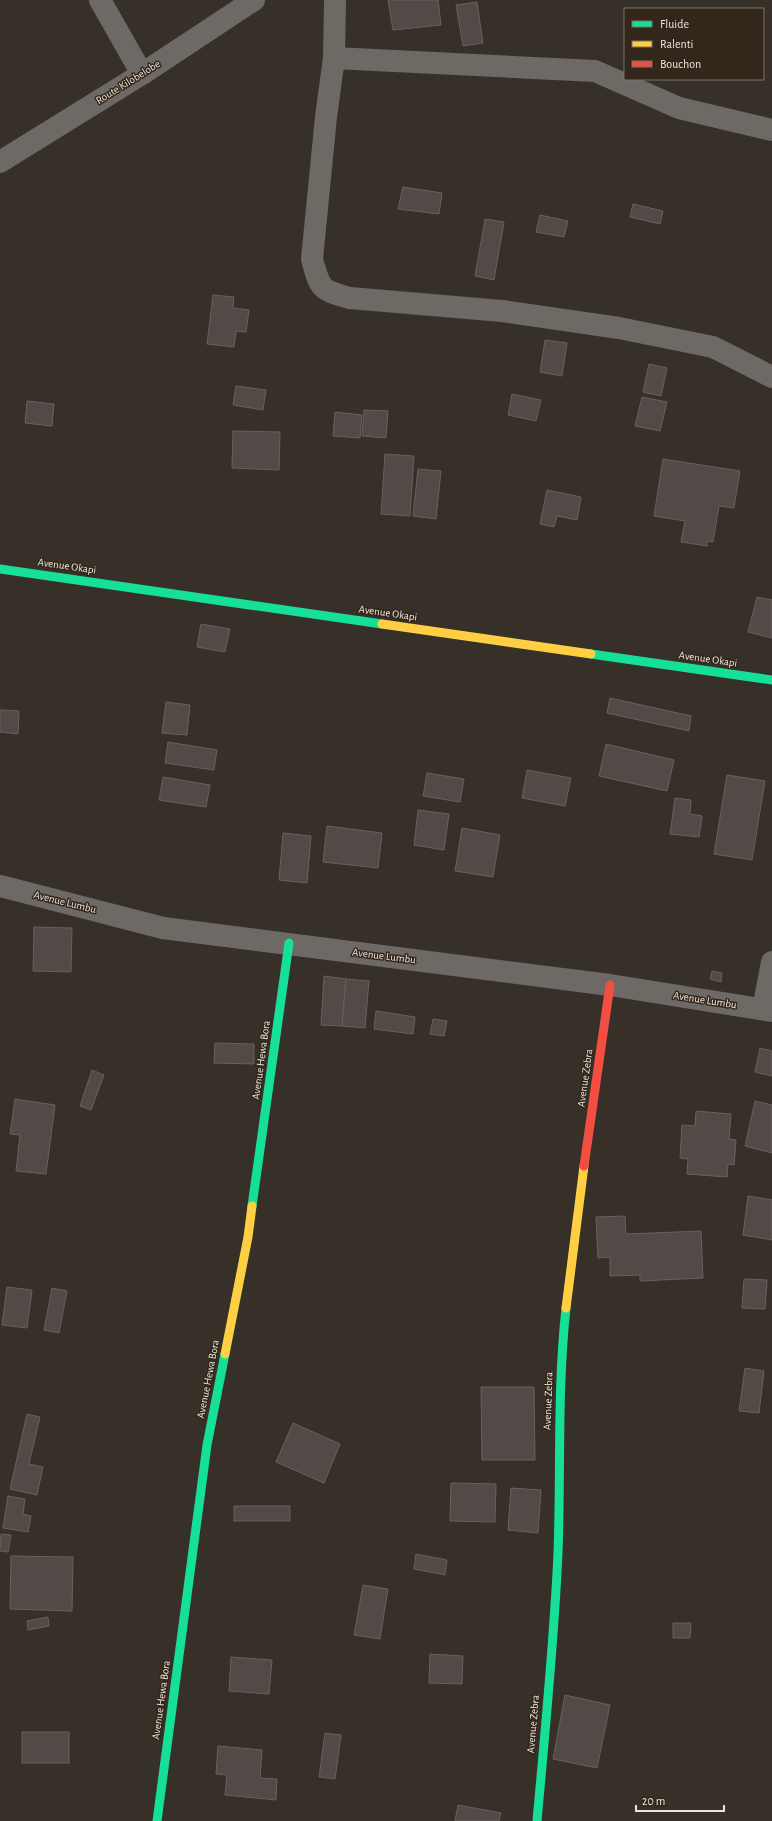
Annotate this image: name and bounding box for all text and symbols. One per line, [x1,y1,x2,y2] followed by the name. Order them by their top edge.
[624,8,764,80] legend
[660,18,689,30] text: Fluide
[660,38,693,50] text: Ralenti
[94,58,162,106] street label: Route Kilobelobe
[660,58,701,70] text: Bouchon
[37,556,97,576] street label: Avenue Okapi
[358,603,418,623] street label: Avenue Okapi
[678,649,738,669] street label: Avenue Okapi
[33,889,98,915] street label: Avenue Lumbu
[352,947,417,965] street label: Avenue Lumbu
[673,990,738,1010] street label: Avenue Lumbu
[250,1020,272,1100] street label: Avenue Hewa Bora
[575,1048,595,1108] street label: Avenue Zebra
[195,1339,221,1419] street label: Avenue Hewa Bora
[541,1372,555,1430] street label: Avenue Zebra
[150,1660,172,1740] street label: Avenue Hewa Bora
[525,1694,541,1754] street label: Avenue Zebra
[636,1787,724,1813] scale bar
[642,1795,665,1807] text: 20 m

